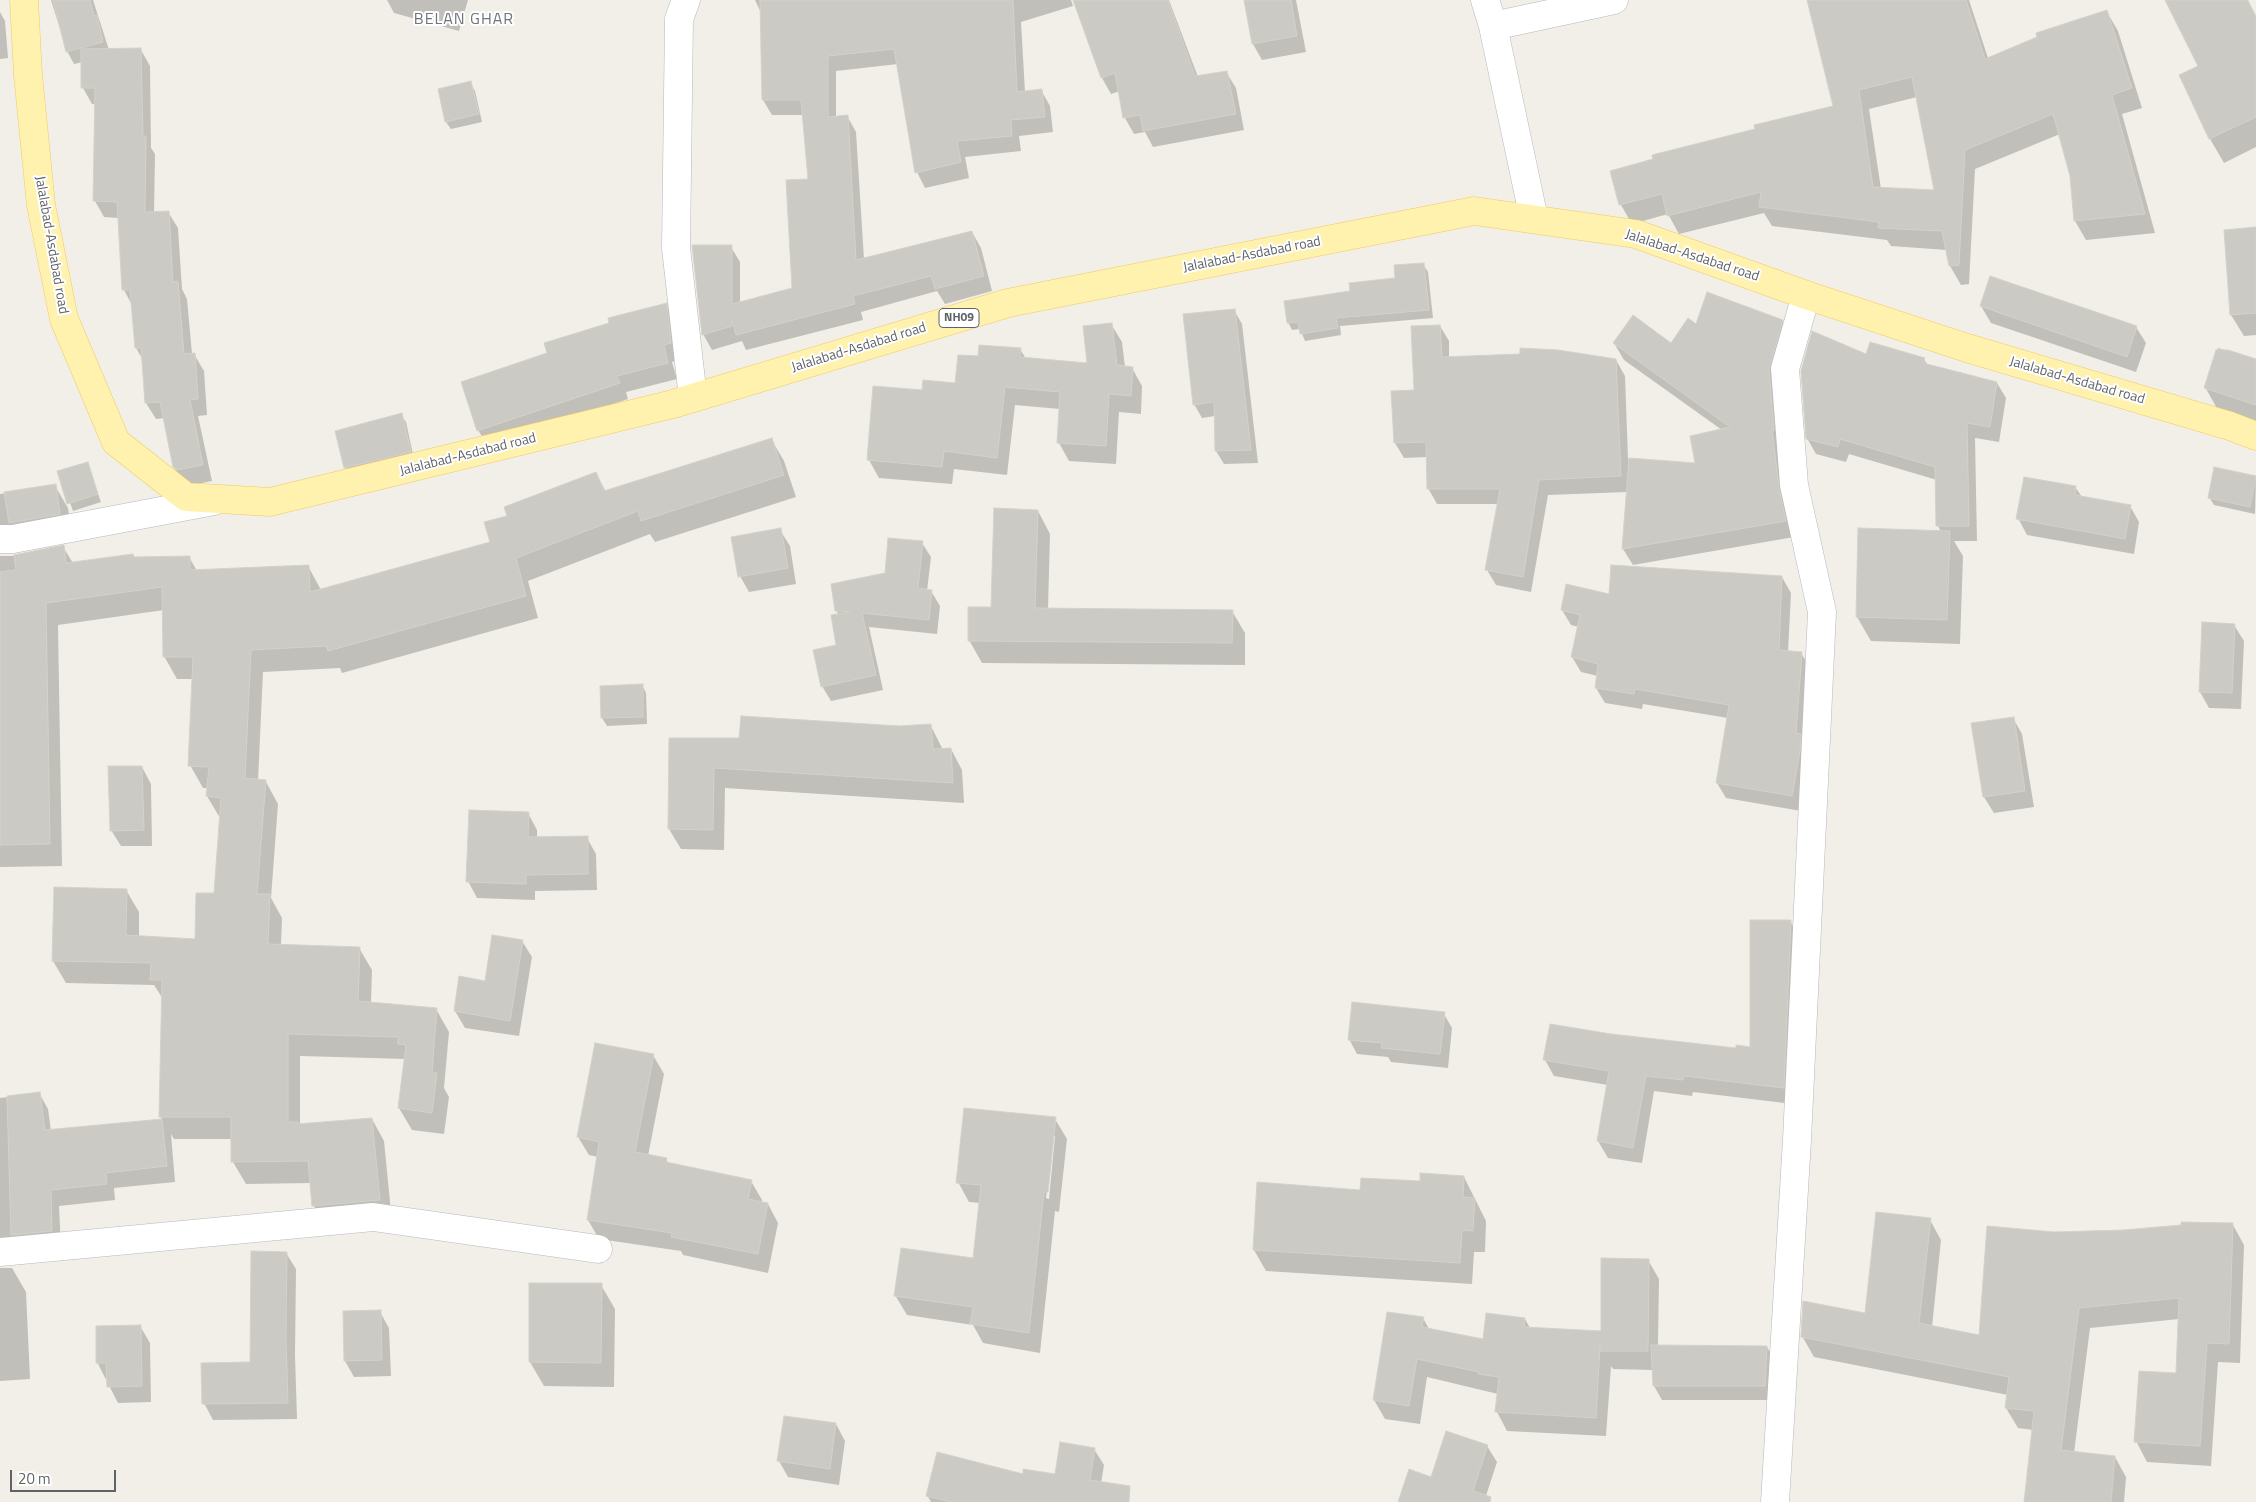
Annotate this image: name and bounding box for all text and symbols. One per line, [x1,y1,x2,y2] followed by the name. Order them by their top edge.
[413,10,515,30] district label: BELAN GHAR
[31,175,71,315] street label: Jalalabad-Asdabad road
[1623,226,1761,286] street label: Jalalabad-Asdabad road
[1182,233,1322,277] street label: Jalalabad-Asdabad road
[939,308,979,328] road number: NH09
[790,320,928,376] street label: Jalalabad-Asdabad road
[2007,354,2147,408] street label: Jalalabad-Asdabad road
[398,430,538,480] street label: Jalalabad-Asdabad road
[12,1460,119,1492] scale bar
[18,1467,51,1490] text: 20 m

